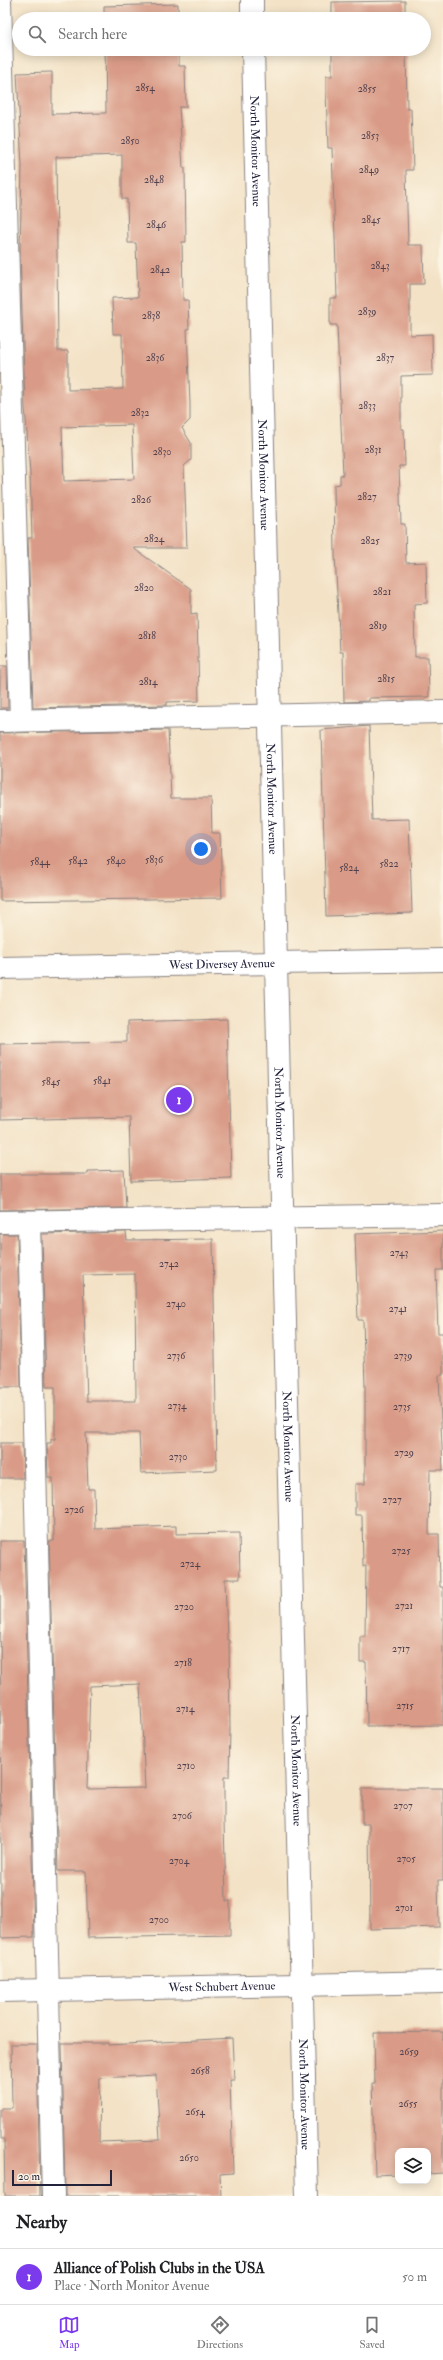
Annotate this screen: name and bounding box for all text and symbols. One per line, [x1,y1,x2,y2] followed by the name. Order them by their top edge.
[12,12,431,56] search box
[26,23,48,45] icon: search
[58,25,127,44] text: Search here
[135,82,155,94] house number: 2854
[358,83,377,95] house number: 2855
[246,95,264,207] street label: North Monitor Avenue
[361,130,379,142] house number: 2853
[120,135,140,147] house number: 2850
[359,164,379,176] house number: 2849
[144,174,164,186] house number: 2848
[361,214,381,226] house number: 2845
[146,219,167,231] house number: 2846
[371,260,390,272] house number: 2843
[150,264,170,276] house number: 2842
[358,306,376,318] house number: 2839
[142,310,160,322] house number: 2838
[146,352,165,364] house number: 2836
[376,352,394,364] house number: 2837
[358,400,376,412] house number: 2833
[131,407,149,419] house number: 2832
[254,419,272,531] street label: North Monitor Avenue
[364,444,382,456] house number: 2831
[153,446,171,458] house number: 2830
[357,491,377,503] house number: 2827
[131,494,152,506] house number: 2826
[144,533,165,545] house number: 2824
[360,535,380,547] house number: 2825
[134,582,154,594] house number: 2820
[373,586,392,598] house number: 2821
[369,620,387,632] house number: 2819
[138,630,156,642] house number: 2818
[377,673,395,685] house number: 2815
[139,676,158,688] house number: 2814
[262,743,280,855] street label: North Monitor Avenue
[191,839,211,859] your location
[145,854,164,866] house number: 5836
[68,855,88,867] house number: 5842
[106,855,126,867] house number: 5840
[30,856,51,868] house number: 5844
[379,858,399,870] house number: 5822
[339,862,359,874] house number: 5824
[168,956,275,973] street label: West Diversey Avenue
[271,1067,288,1179] street label: North Monitor Avenue
[93,1075,111,1087] house number: 5841
[42,1076,61,1088] house number: 5845
[166,1085,192,1115] pin: 1
[390,1247,408,1259] house number: 2743
[159,1258,179,1270] house number: 2742
[166,1298,186,1310] house number: 2740
[389,1303,408,1315] house number: 2741
[167,1350,186,1362] house number: 2736
[394,1350,412,1362] house number: 2739
[279,1391,297,1502] street label: North Monitor Avenue
[168,1400,187,1412] house number: 2734
[393,1401,412,1413] house number: 2735
[394,1447,414,1459] house number: 2729
[169,1451,187,1463] house number: 2730
[382,1494,402,1506] house number: 2727
[64,1504,85,1516] house number: 2726
[391,1545,411,1557] house number: 2725
[180,1558,201,1570] house number: 2724
[395,1600,414,1612] house number: 2721
[174,1601,194,1613] house number: 2720
[392,1643,410,1655] house number: 2717
[174,1657,192,1669] house number: 2718
[396,1700,414,1712] house number: 2715
[176,1703,195,1715] house number: 2714
[287,1715,305,1826] street label: North Monitor Avenue
[177,1760,195,1772] house number: 2710
[393,1800,413,1812] house number: 2707
[172,1810,193,1822] house number: 2706
[396,1853,416,1865] house number: 2705
[169,1855,190,1867] house number: 2704
[395,1902,414,1914] house number: 2701
[149,1914,169,1926] house number: 2700
[167,1978,276,1996] street label: West Schubert Avenue
[295,2039,313,2150] street label: North Monitor Avenue
[399,2046,419,2058] house number: 2659
[190,2065,210,2077] house number: 2658
[399,2098,418,2110] house number: 2655
[185,2106,205,2118] house number: 2654
[395,2148,431,2184] map controls
[395,2148,431,2184] button: layers
[179,2152,199,2164] house number: 2650
[12,2168,112,2187] scale bar
[18,2170,40,2183] text: 20 m
[16,2212,67,2233] text: Nearby
[54,2259,265,2278] text: Alliance of Polish Clubs in the USA
[27,2269,31,2285] text: 1
[402,2269,427,2285] text: 50 m
[54,2278,210,2294] text: Place · North Monitor Avenue
[58,2314,80,2351] tab: Map
[197,2314,243,2351] tab: Directions
[360,2314,385,2351] tab: Saved

